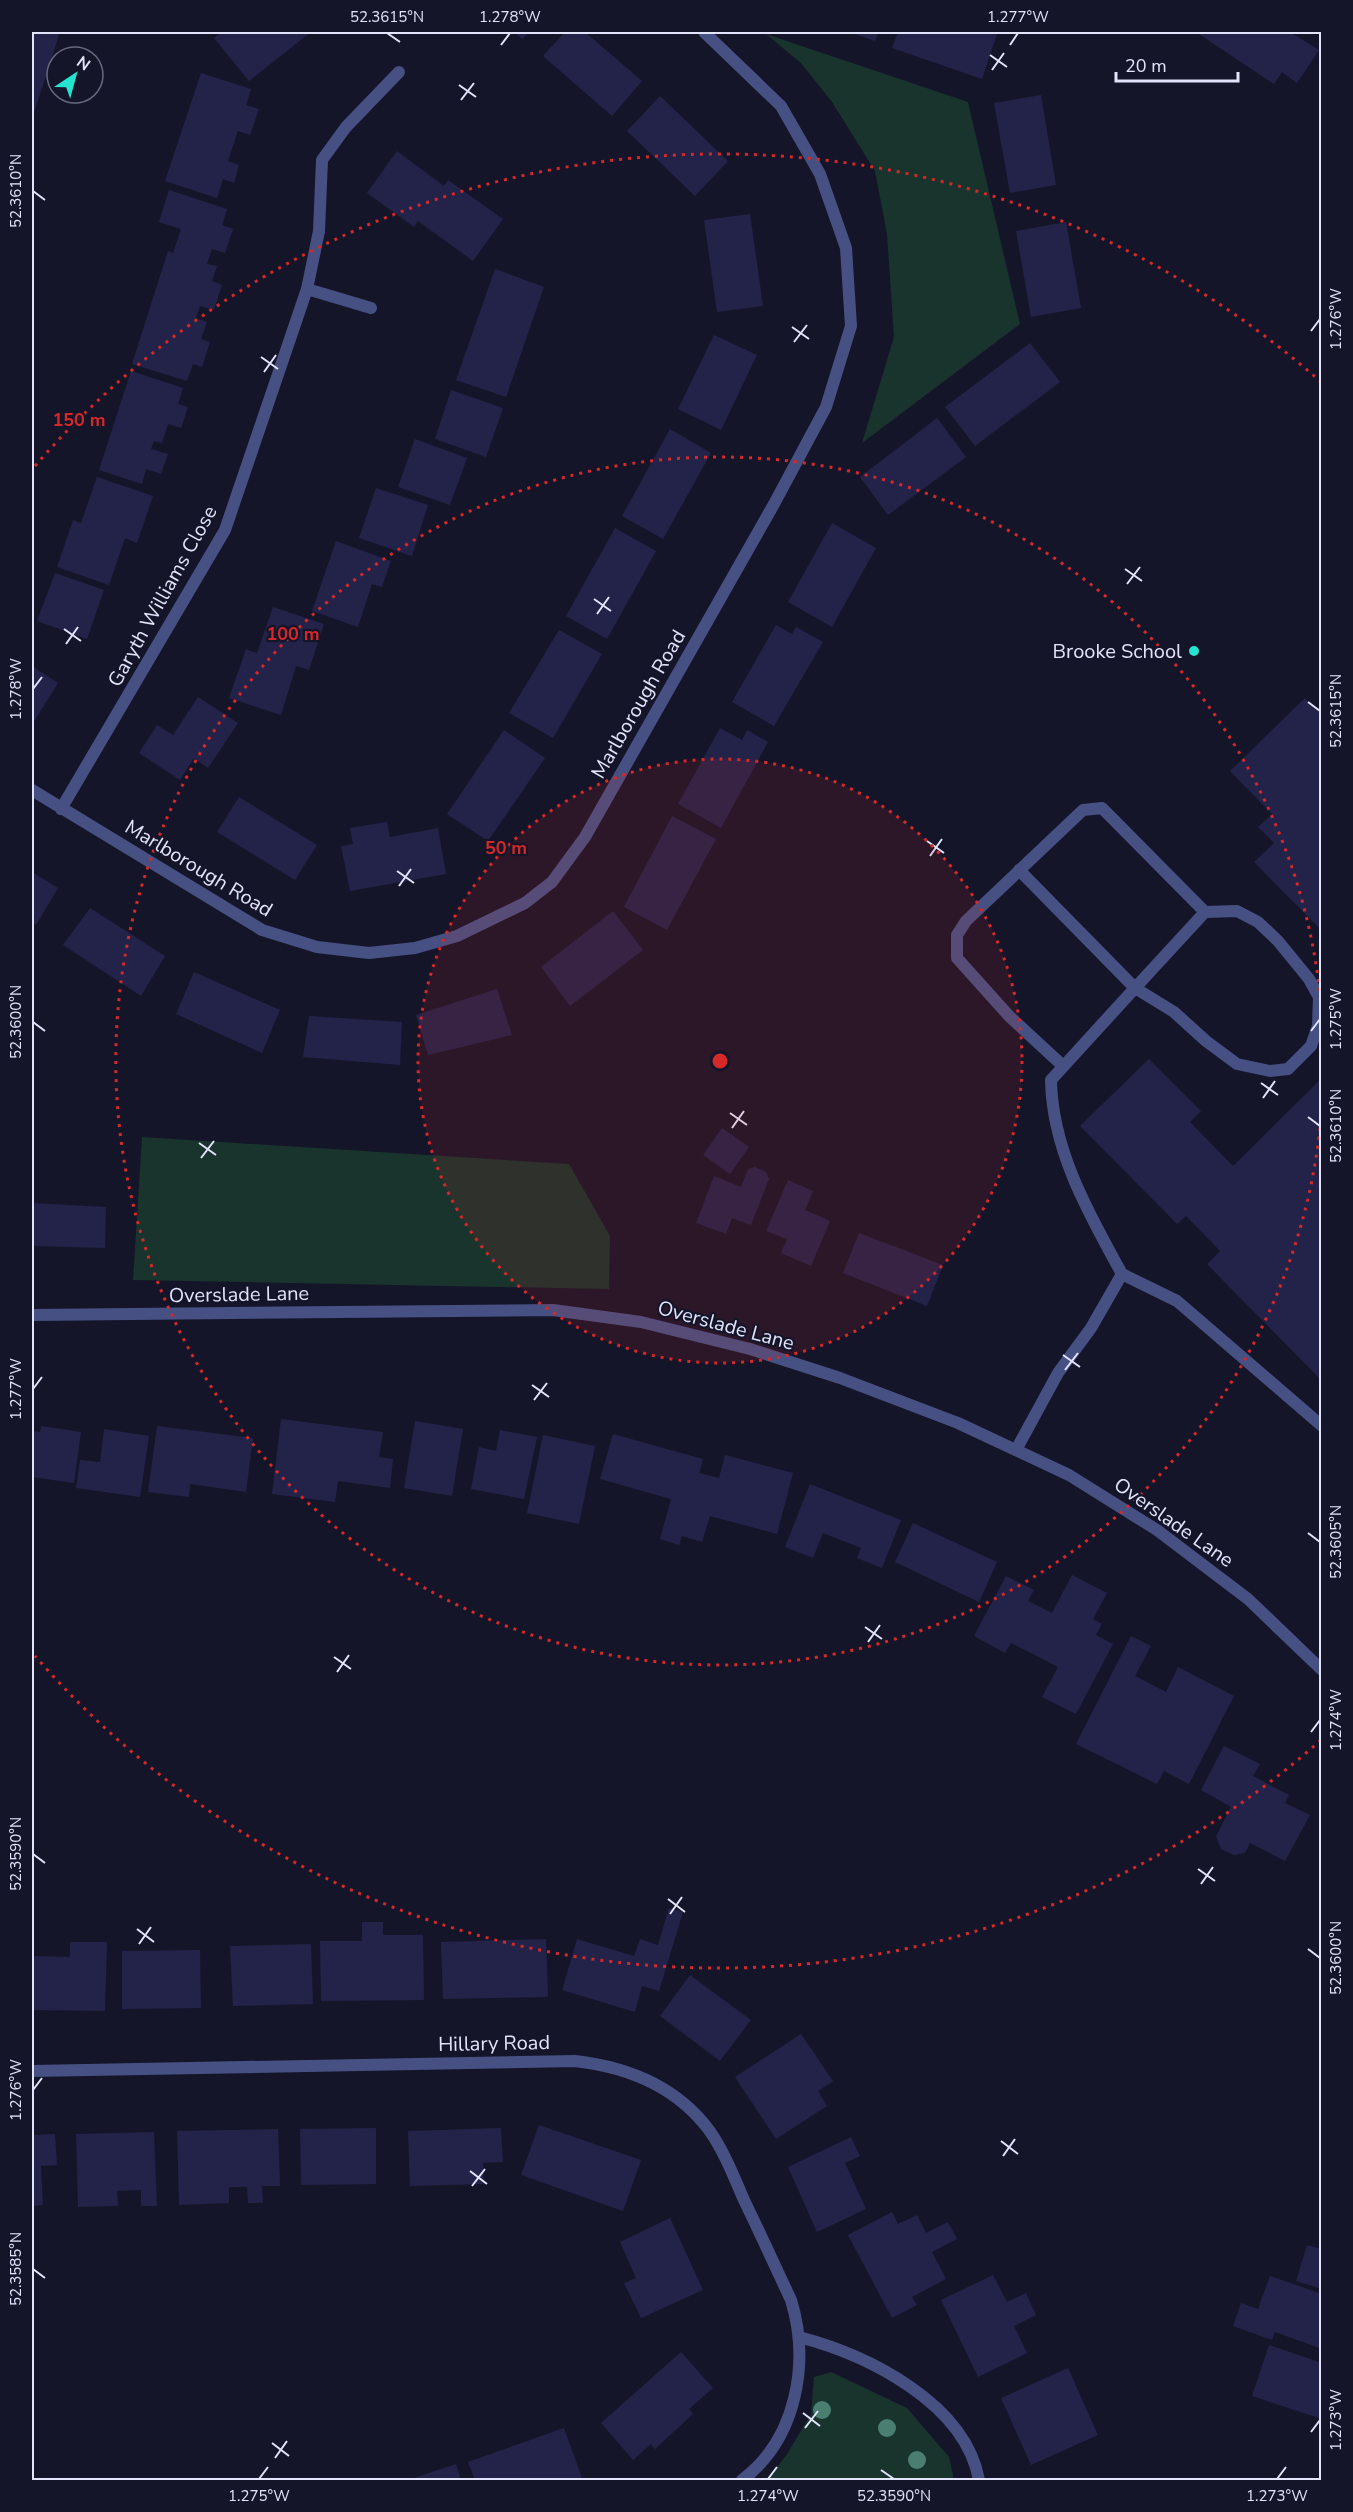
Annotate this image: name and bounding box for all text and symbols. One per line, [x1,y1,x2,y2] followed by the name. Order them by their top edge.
[350,7,424,27] text: 52.3615°N
[479,7,541,27] text: 1.278°W
[987,7,1049,27] text: 1.277°W
[45,45,105,105] north arrow
[1116,45,1238,83] scale bar
[72,51,95,76] text: N
[1125,54,1167,78] text: 20 m
[6,154,26,228] text: 52.3610°N
[1326,288,1346,350] text: 1.276°W
[52,408,106,432] text: 150 m
[101,501,223,692] street label: Garyth Williams Close
[266,622,320,646] text: 100 m
[585,625,692,784] street label: Marlborough Road
[1053,638,1182,665] place label: Brooke School
[1187,644,1201,658] marker: Brooke School
[6,658,26,720] text: 1.278°W
[1326,674,1346,748] text: 52.3615°N
[120,814,278,923] street label: Marlborough Road
[485,836,527,860] text: 50 m
[6,985,26,1059] text: 52.3600°N
[1326,988,1346,1050] text: 1.275°W
[710,1051,730,1071] centre of rings
[1326,1089,1346,1163] text: 52.3610°N
[169,1280,309,1309] street label: Overslade Lane
[655,1294,797,1357] street label: Overslade Lane
[6,1358,26,1420] text: 1.277°W
[1109,1471,1239,1574] street label: Overslade Lane
[1326,1505,1346,1579] text: 52.3605°N
[1326,1689,1346,1751] text: 1.274°W
[6,1817,26,1891] text: 52.3590°N
[1326,1921,1346,1995] text: 52.3600°N
[438,2029,550,2058] street label: Hillary Road
[6,2059,26,2121] text: 1.276°W
[6,2232,26,2306] text: 52.3585°N
[1326,2389,1346,2451] text: 1.273°W
[228,2486,290,2506] text: 1.275°W
[737,2486,799,2506] text: 1.274°W
[857,2486,931,2506] text: 52.3590°N
[1246,2486,1308,2506] text: 1.273°W

